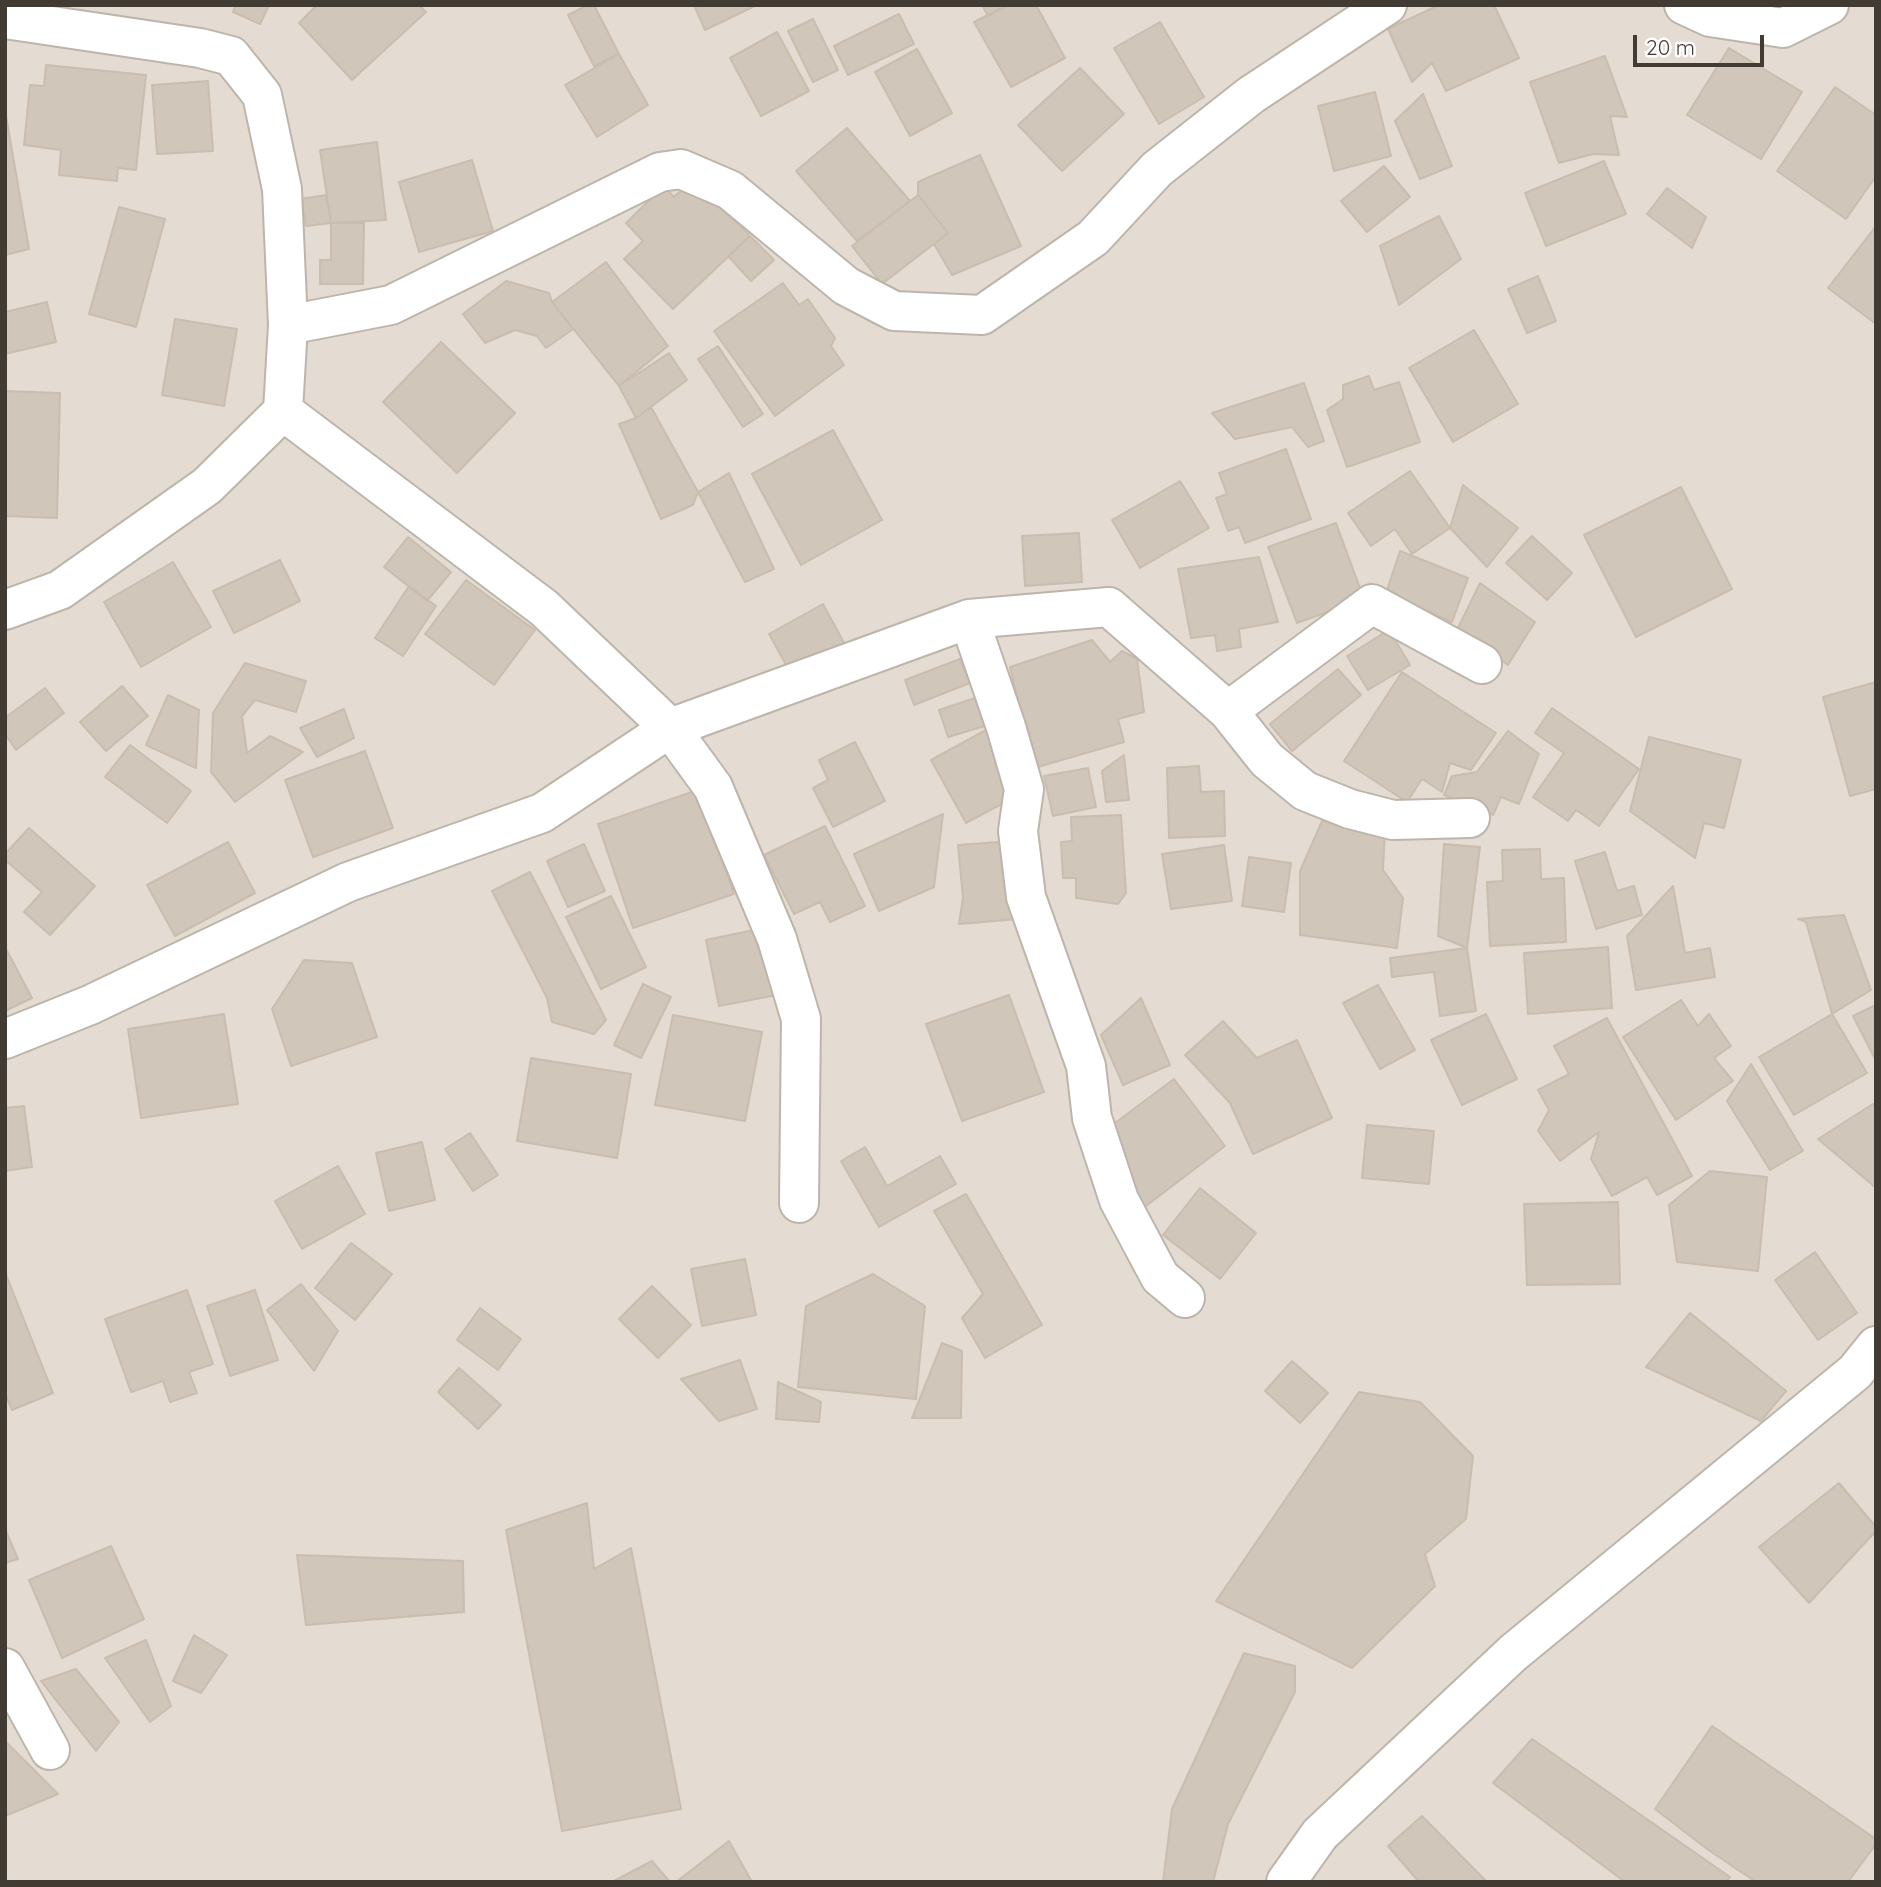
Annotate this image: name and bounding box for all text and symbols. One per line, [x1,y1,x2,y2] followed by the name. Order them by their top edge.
[1636,21,1767,65] scale bar
[1646,34,1695,60] text: 20 m

